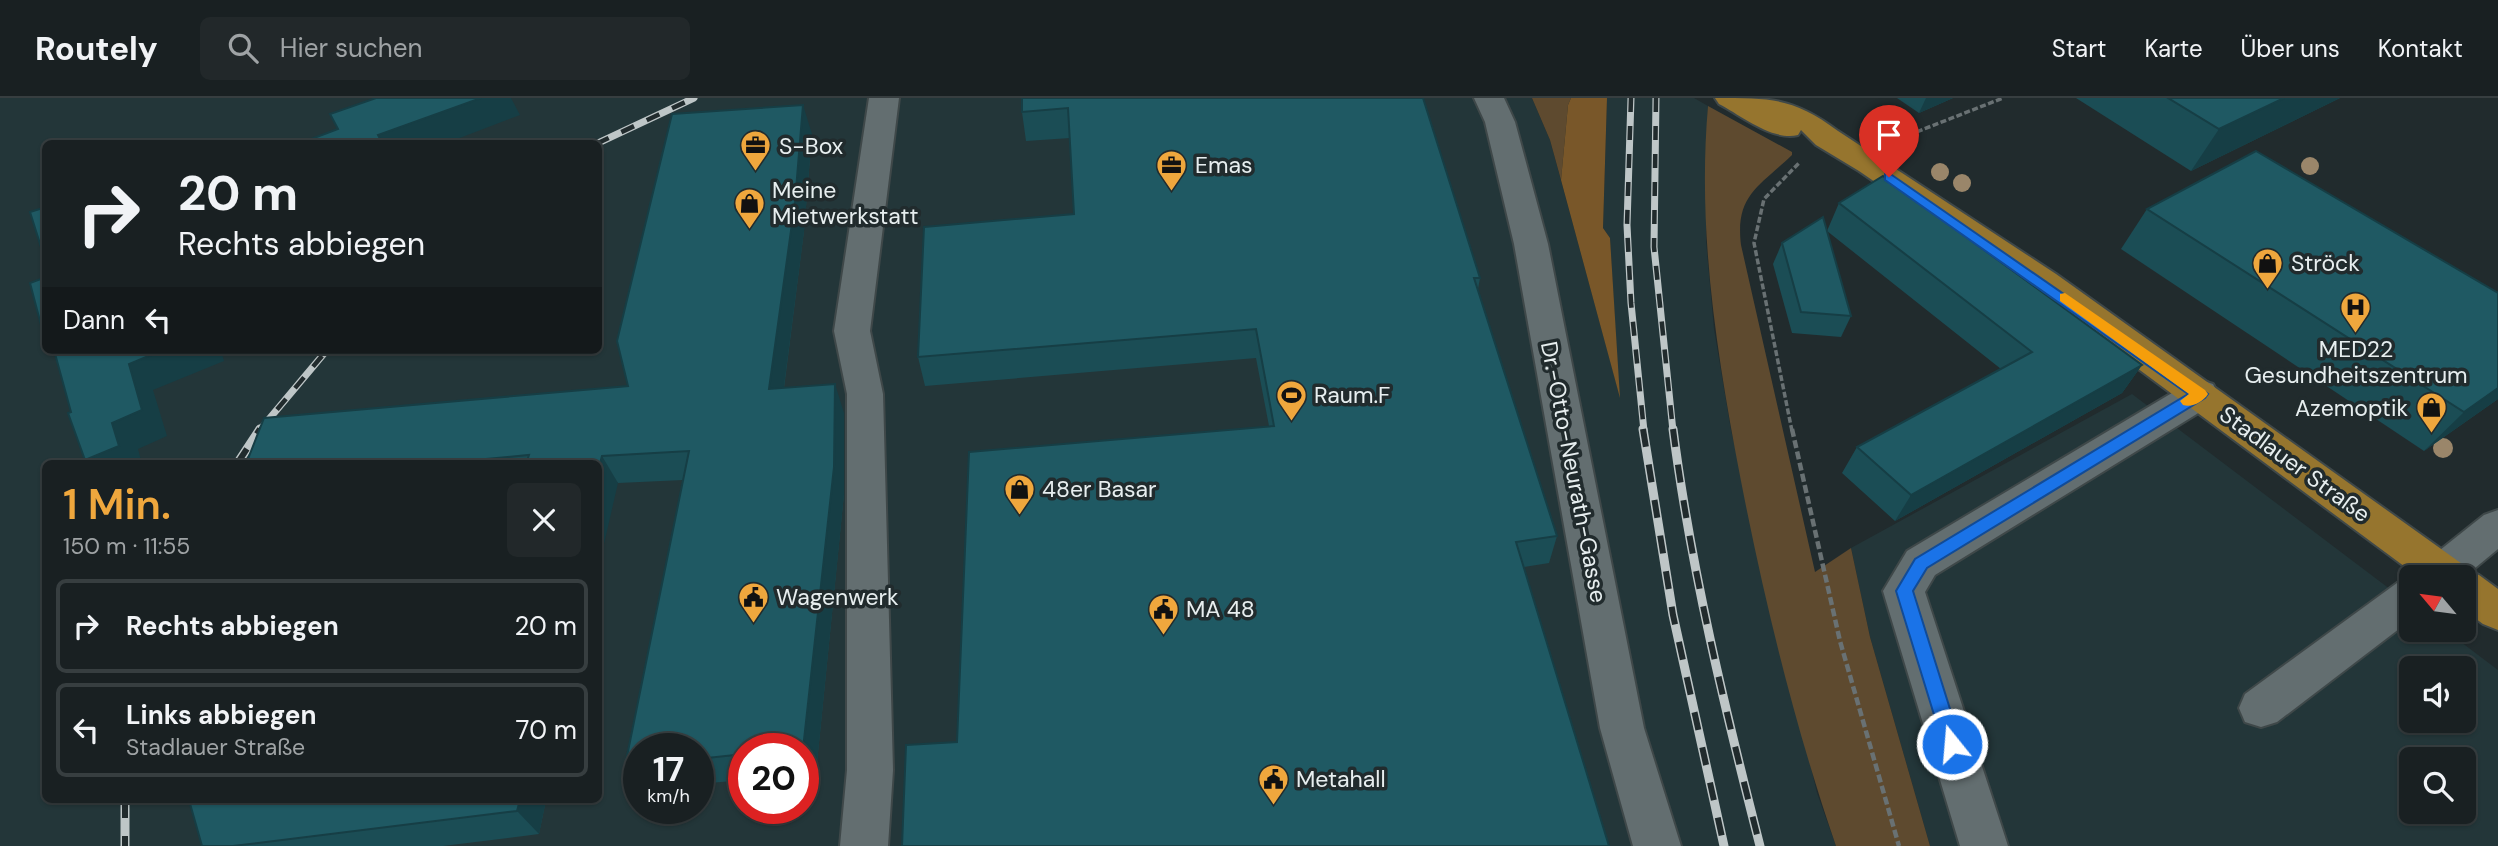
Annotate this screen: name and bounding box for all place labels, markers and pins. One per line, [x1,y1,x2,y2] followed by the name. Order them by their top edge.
[1859,105,1919,177] pin
[739,129,773,173] office icon: S-Box
[779,131,843,161] place label: S-Box
[1155,148,1189,192] office icon: Emas
[1195,150,1253,180] place label: Emas
[772,175,918,231] place label: Meine Mietwerkstatt
[732,186,766,230] shop icon: Meine Mietwerkstatt
[2251,246,2285,290] shop icon: Ströck
[2291,248,2360,278] place label: Ströck
[2339,291,2373,335] hospital icon: MED22 Gesundheitszentrum
[2244,334,2468,390] place label: MED22 Gesundheitszentrum
[1274,378,1308,422] sports icon: Raum.F
[1314,380,1390,410] place label: Raum.F
[2414,391,2448,435] shop icon: Azemoptik
[2295,393,2408,423] place label: Azemoptik
[1002,472,1036,516] shop icon: 48er Basar
[1042,474,1157,504] place label: 48er Basar
[736,580,770,624] public building icon: Wagenwerk
[776,582,899,612] place label: Wagenwerk
[1146,592,1180,636] public building icon: MA 48
[1186,594,1255,624] place label: MA 48
[1256,762,1290,806] public building icon: Metahall
[1296,764,1386,794] place label: Metahall

